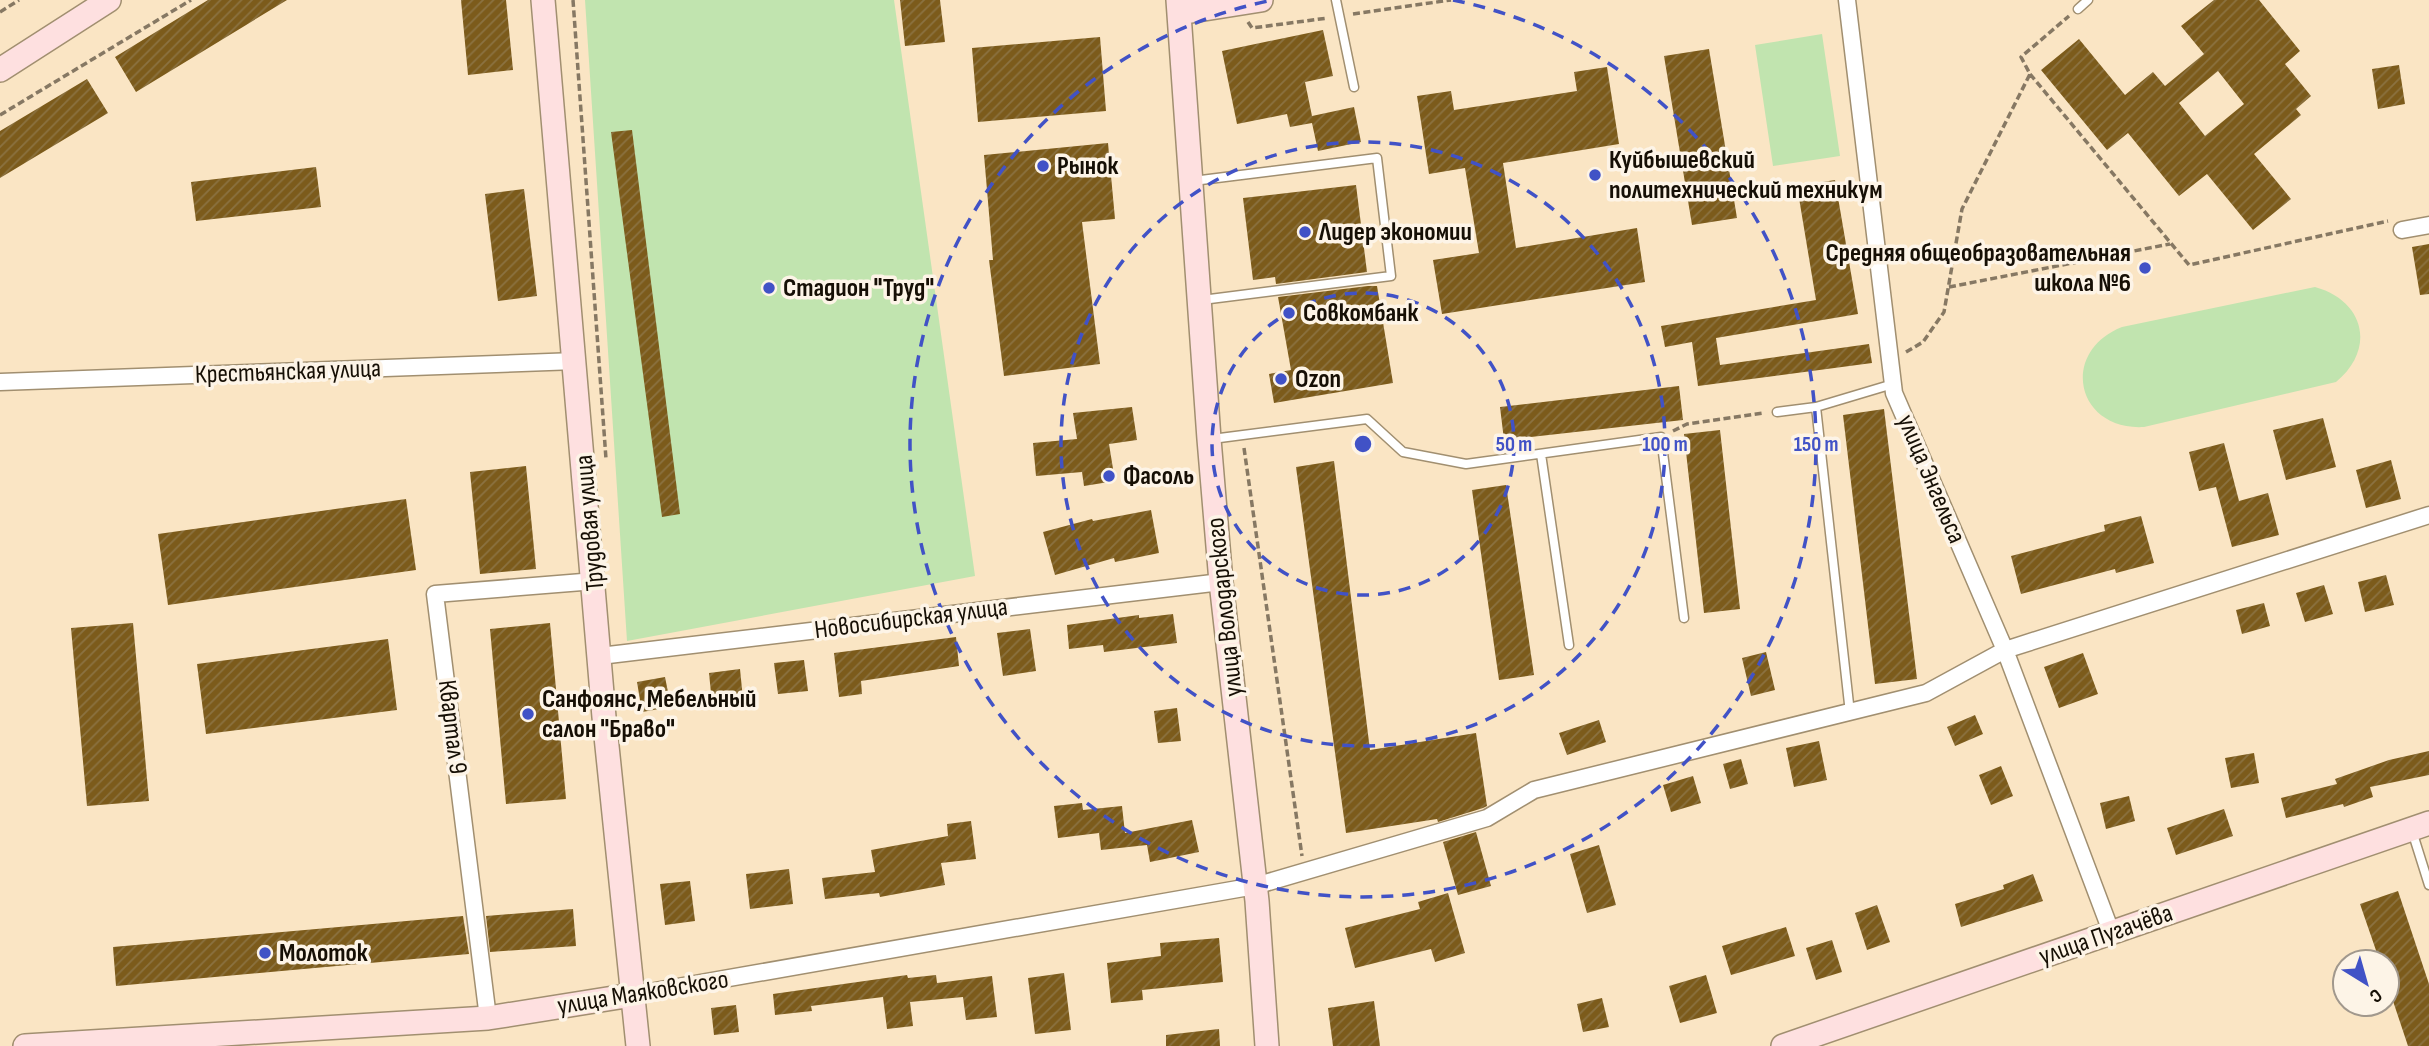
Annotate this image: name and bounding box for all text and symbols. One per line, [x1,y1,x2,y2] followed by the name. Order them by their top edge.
[1609,145,1883,206] place label: Куйбышевский политехнический техникум
[1057,151,1118,182] place label: Рынок
[1035,158,1051,174] marker: Рынок
[1587,167,1603,183] marker: Куйбышевский политехнический техникум
[1318,217,1472,248] place label: Лидер экономии
[1297,224,1313,240] marker: Лидер экономии
[1825,238,2131,299] place label: Средняя общеобразовательная школа №6
[2137,260,2153,276] marker: Средняя общеобразовательная школа №6
[783,273,934,304] place label: Стадион "Труд"
[761,280,777,296] marker: Стадион "Труд"
[1303,298,1418,329] place label: Совкомбанк
[1281,305,1297,321] marker: Совкомбанк
[194,353,382,391] street label: Крестьянская улица
[1295,364,1341,395] place label: Ozon
[1273,371,1289,387] marker: Ozon
[1890,410,1972,548] street label: улица Энгельса
[1351,432,1375,456] centre of rings
[1496,432,1532,457] text: 50 m
[1642,432,1688,457] text: 100 m
[1794,432,1838,457] text: 150 m
[569,454,611,592] street label: Трудовая улица
[1123,461,1194,492] place label: Фасоль
[1101,468,1117,484] marker: Фасоль
[1200,516,1250,698] street label: улица Володарского
[813,592,1009,646] street label: Новосибирская улица
[431,678,473,776] street label: Квартал 9
[542,684,756,745] place label: Санфоянс, Мебельный салон "Браво"
[520,706,536,722] marker: Санфоянс, Мебельный салон "Браво"
[2035,898,2177,972] street label: улица Пугачёва
[279,938,368,969] place label: Молоток
[257,945,273,961] marker: Молоток
[2331,948,2401,1018] north arrow
[555,964,731,1022] street label: улица Маяковского
[2364,983,2386,1008] text: С

